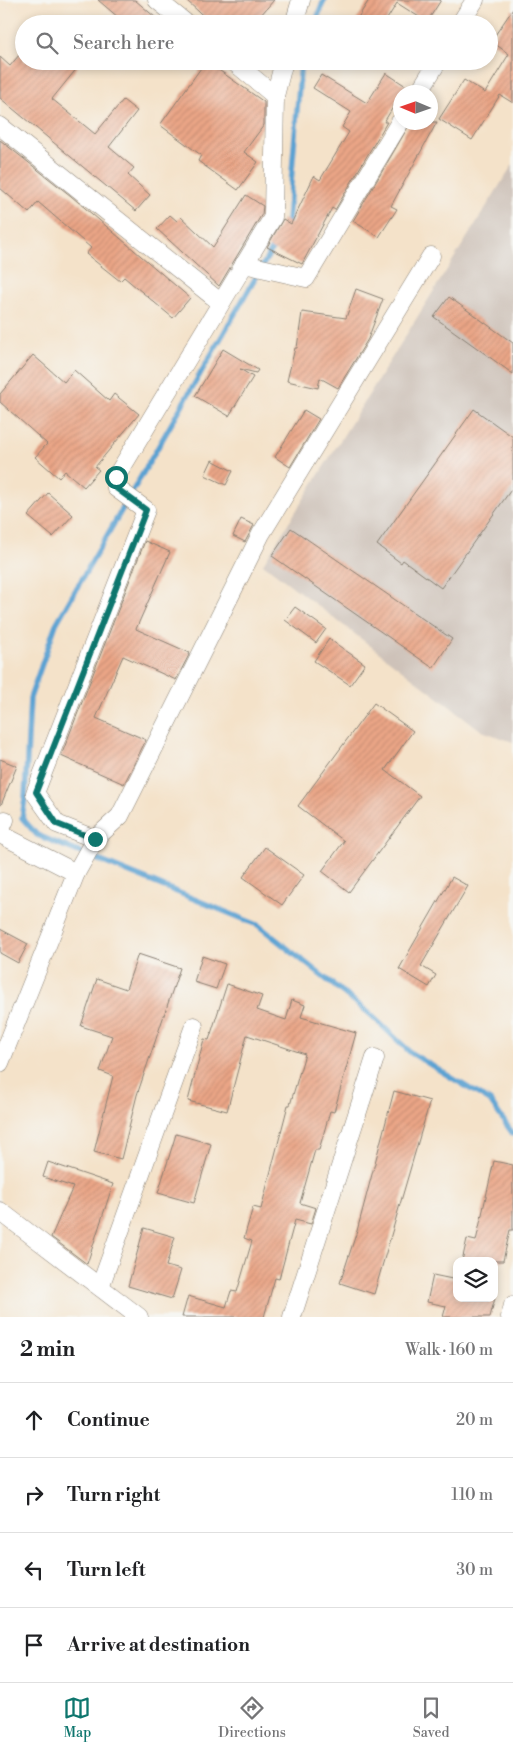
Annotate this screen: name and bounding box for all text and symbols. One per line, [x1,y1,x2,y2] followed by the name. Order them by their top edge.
[15,15,498,70] search box
[33,29,61,57] icon: search
[73,31,174,55] text: Search here
[393,85,438,130] north arrow
[105,466,128,489] route start
[84,828,107,851] route end
[453,1257,498,1302] map controls
[453,1257,498,1302] button: layers
[20,1337,75,1363] text: 2 min
[405,1340,493,1360] text: Walk · 160 m
[20,1406,48,1434] icon: ahead
[67,1408,150,1432] text: Continue
[456,1410,493,1430] text: 20 m
[20,1481,48,1509] icon: right
[67,1483,160,1507] text: Turn right
[451,1485,493,1505] text: 110 m
[20,1556,48,1584] icon: left
[67,1558,146,1582] text: Turn left
[456,1560,493,1580] text: 30 m
[20,1631,48,1659] icon: arrive
[67,1633,250,1657] text: Arrive at destination
[63,1694,91,1742] tab: Map
[218,1694,286,1742] tab: Directions
[413,1694,450,1742] tab: Saved

